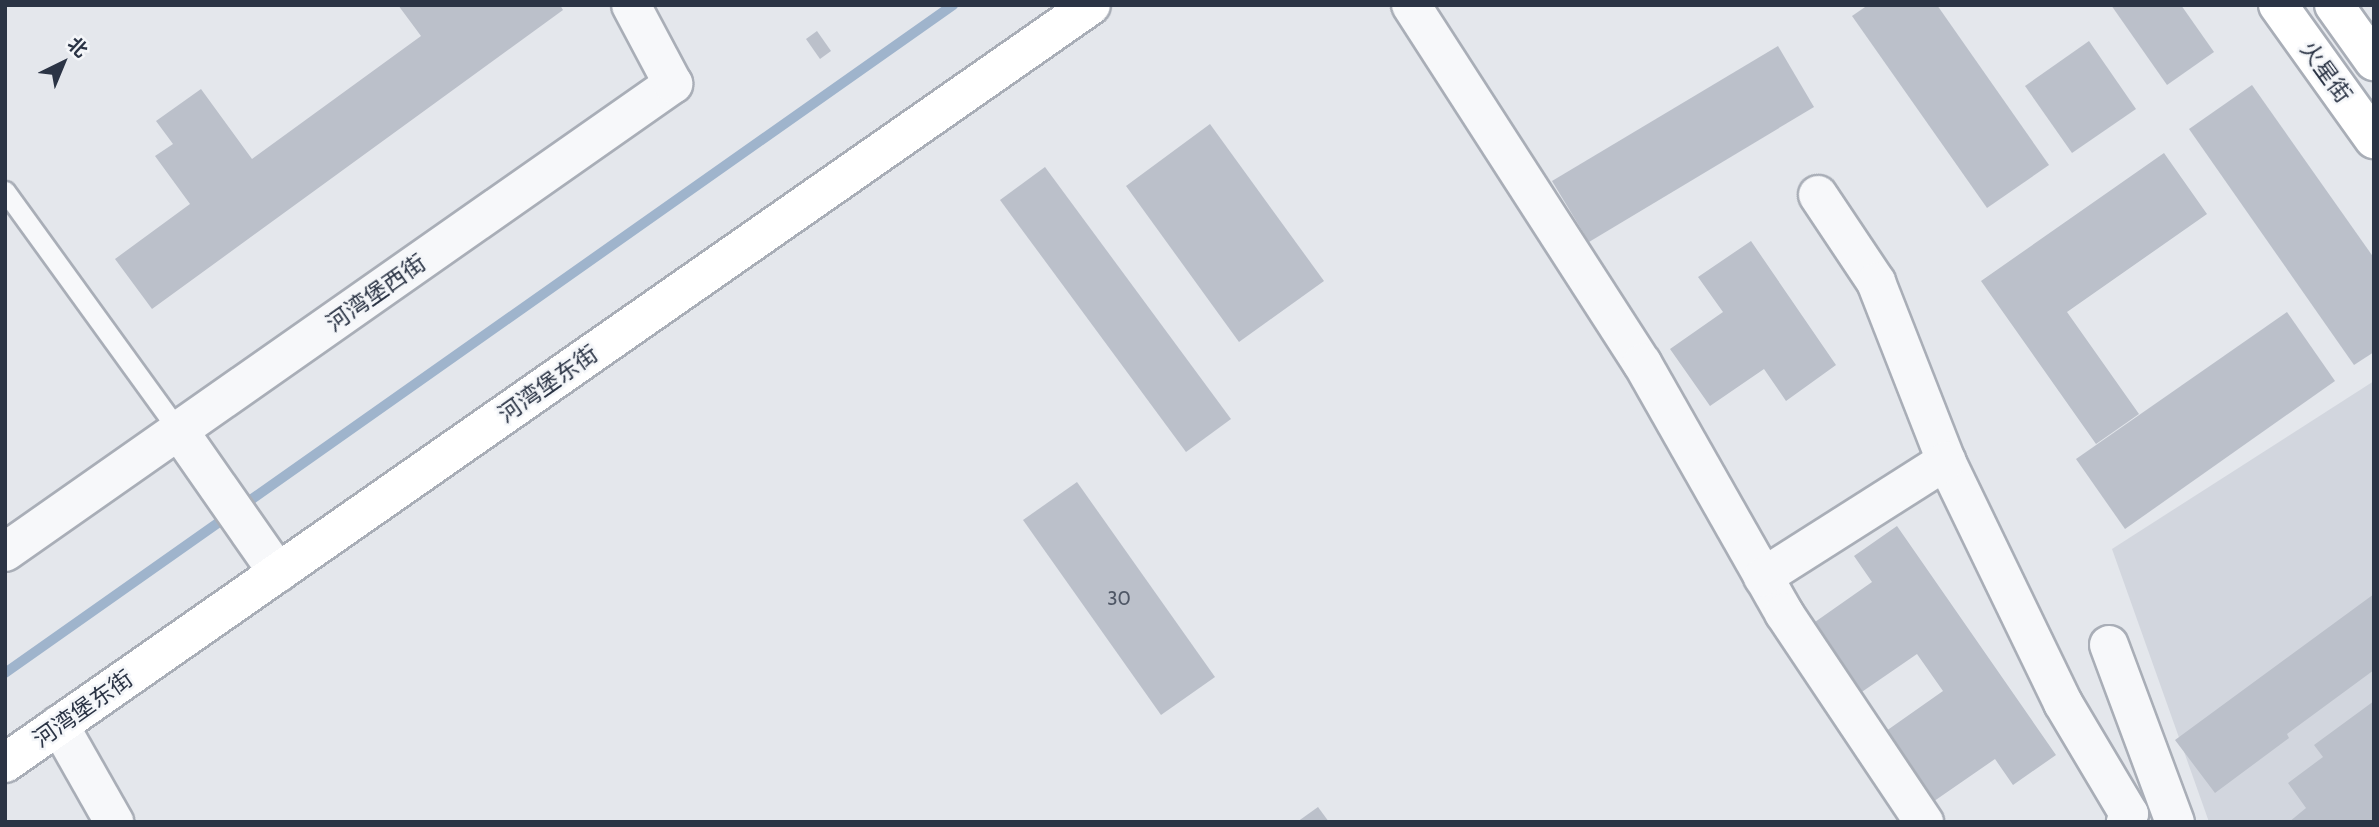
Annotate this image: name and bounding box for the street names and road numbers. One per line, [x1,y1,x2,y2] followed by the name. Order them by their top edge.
[2295,36,2357,108] street label: 火星街
[321,249,431,337] street label: 河湾堡西街
[493,340,603,428] street label: 河湾堡东街
[28,665,138,753] street label: 河湾堡东街

